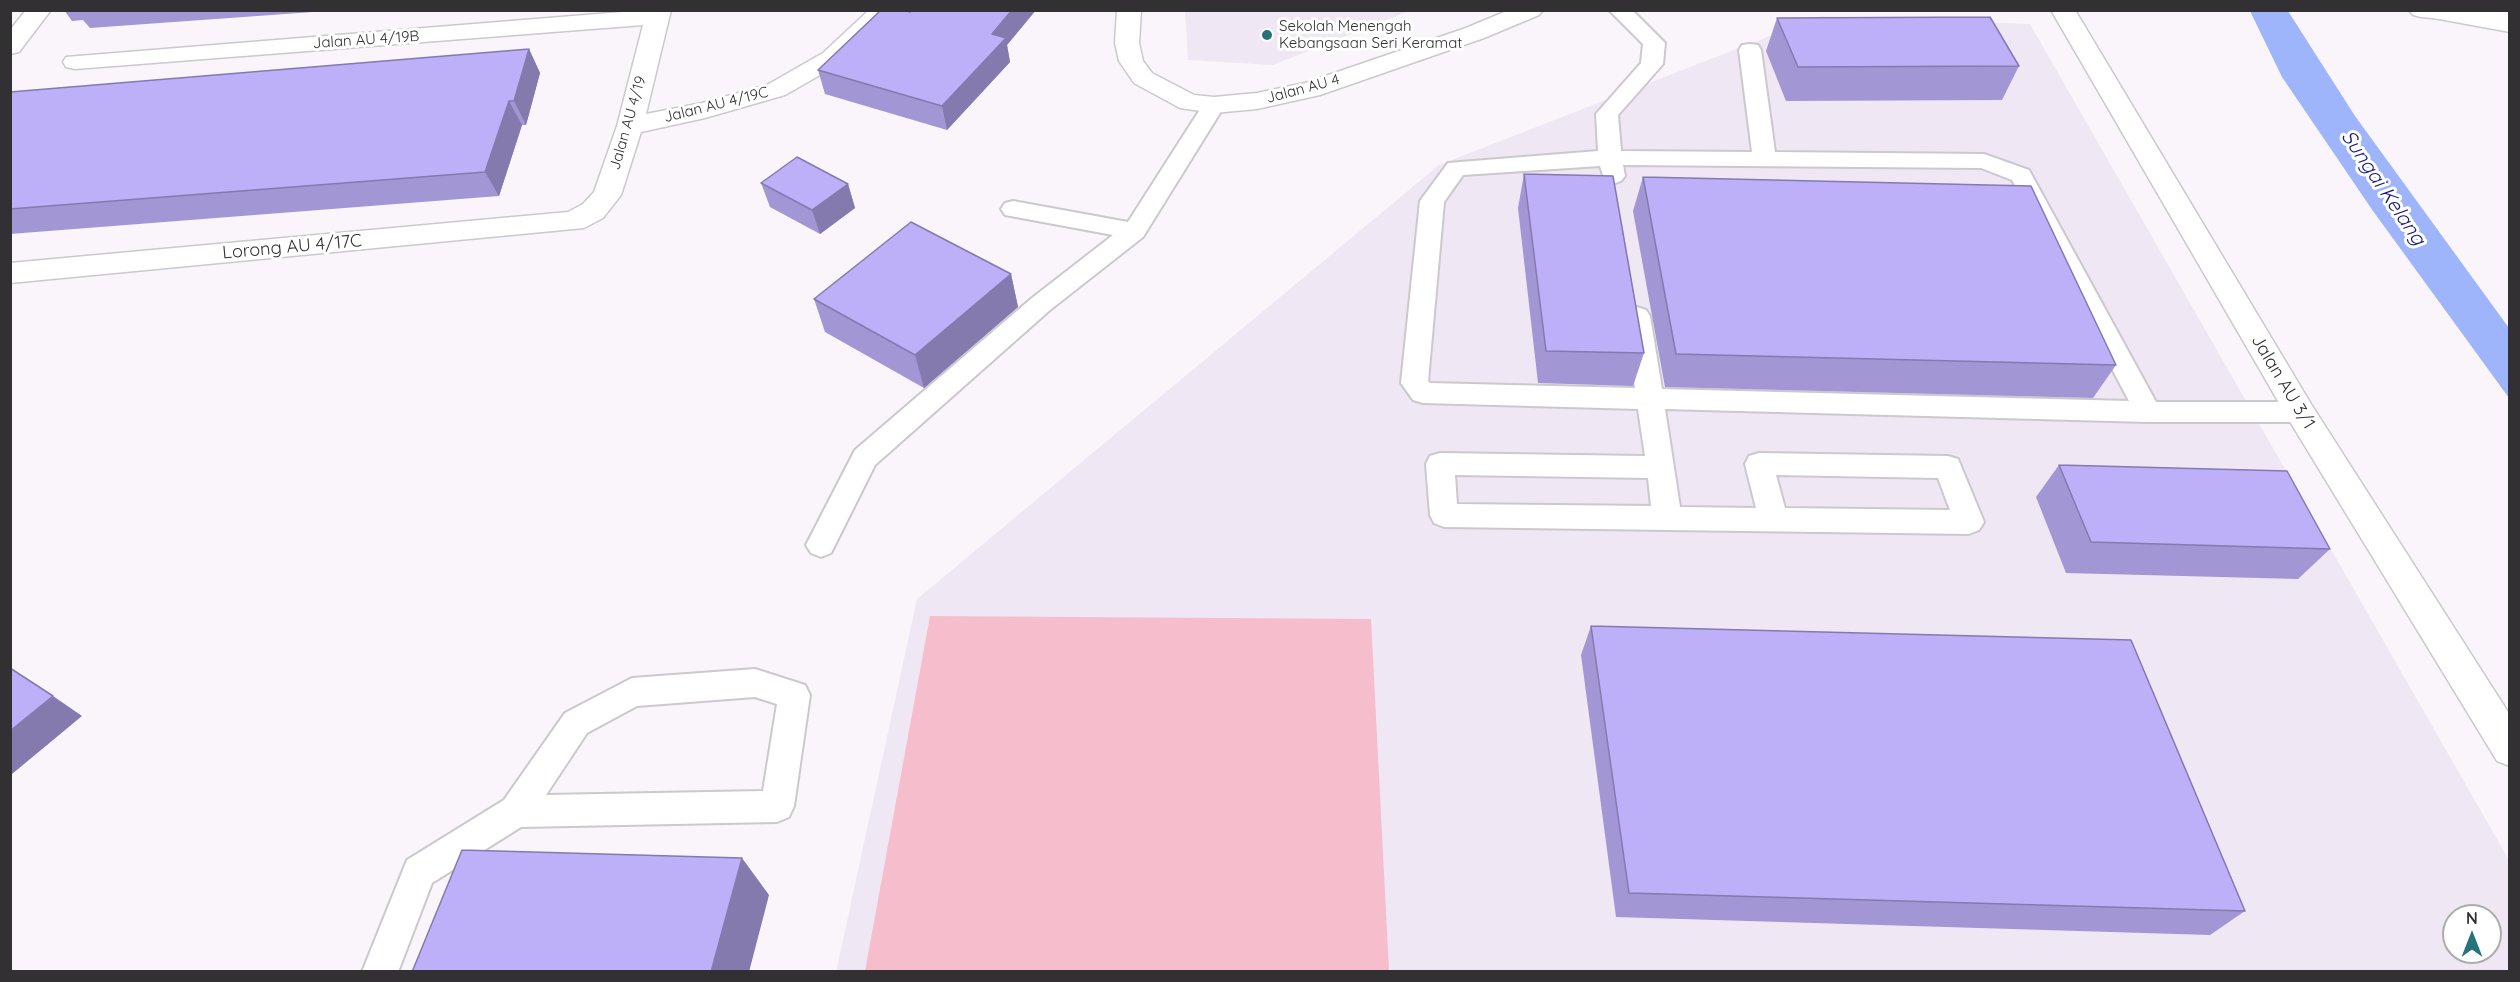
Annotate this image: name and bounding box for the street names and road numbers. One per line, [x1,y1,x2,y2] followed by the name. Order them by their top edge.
[312,27,420,53] street label: Jalan AU 4/19B
[1264,71,1342,107] street label: Jalan AU 4
[606,74,650,172] street label: Jalan AU 4/19
[662,83,770,127] street label: Jalan AU 4/19C
[221,230,363,264] street label: Lorong AU 4/17C
[2246,331,2320,433] street label: Jalan AU 3/1

